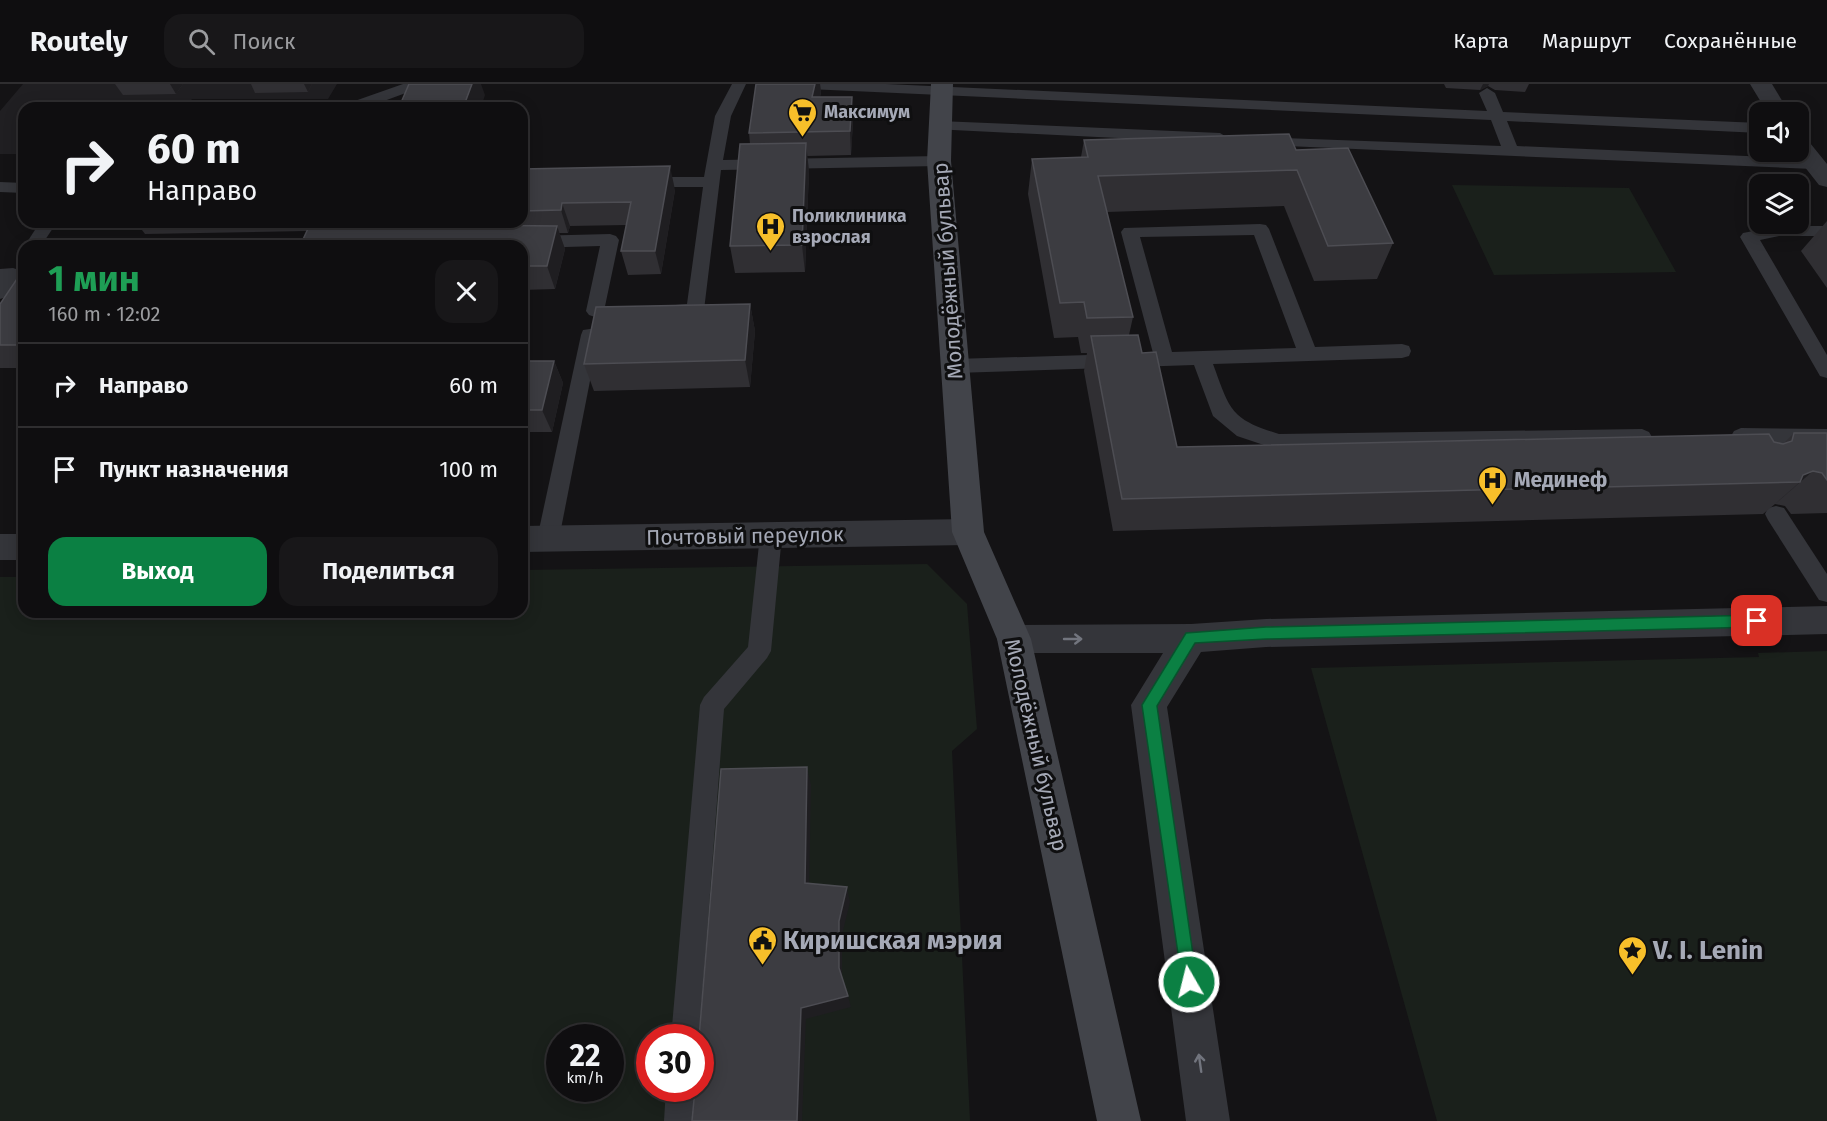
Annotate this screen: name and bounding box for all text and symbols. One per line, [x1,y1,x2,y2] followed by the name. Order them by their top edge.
[164,14,584,68] search box
[30,25,128,58] text: Routely
[185,25,218,58] icon: search
[233,28,295,55] text: Поиск
[1453,28,1509,54] text: Карта
[1542,28,1631,54] text: Маршрут
[1664,28,1797,54] text: Сохранённые
[787,96,819,138] supermarket icon: Максимум
[824,101,910,123] place label: Максимум
[1749,102,1809,234] map controls
[1749,102,1809,162] button: sound
[147,124,241,174] text: 60 m
[48,126,126,204] icon: right
[927,162,969,380] street label: Молодёжный бульвар
[1749,174,1809,234] button: layers
[147,175,257,207] text: Направо
[792,205,907,248] place label: Поликлиника взрослая
[755,210,787,252] hospital icon: Поликлиника взрослая
[48,257,140,301] text: 1 мин
[435,260,498,323] button: close
[48,302,161,326] text: 160 m · 12:02
[48,369,81,402] icon: right
[99,372,188,399] text: Направо
[449,372,498,399] text: 60 m
[48,453,81,486] icon: arrive
[99,456,289,483] text: Пункт назначения
[439,456,498,483] text: 100 m
[1477,464,1509,506] hospital icon: Мединеф
[1514,467,1607,493] place label: Мединеф
[646,521,844,551] street label: Почтовый переулок
[48,537,267,606] button: Выход
[279,537,498,606] button: Поделиться
[1731,595,1782,646] pin
[1740,604,1773,637] icon: arrive
[1062,633,1082,644] one-way arrow
[999,636,1073,854] street label: Молодёжный бульвар
[746,924,778,966] public building icon: Киришская мэрия
[783,925,1002,956] place label: Киришская мэрия
[1616,934,1648,976] place icon: V. I. Lenin
[1652,935,1763,966] place label: V. I. Lenin
[1157,950,1221,1014] position arrow
[636,1024,714,1102] speed limit sign: 30
[569,1038,601,1074] text: 22
[1195,1054,1206,1073] one-way arrow
[566,1069,604,1087] text: km/h

